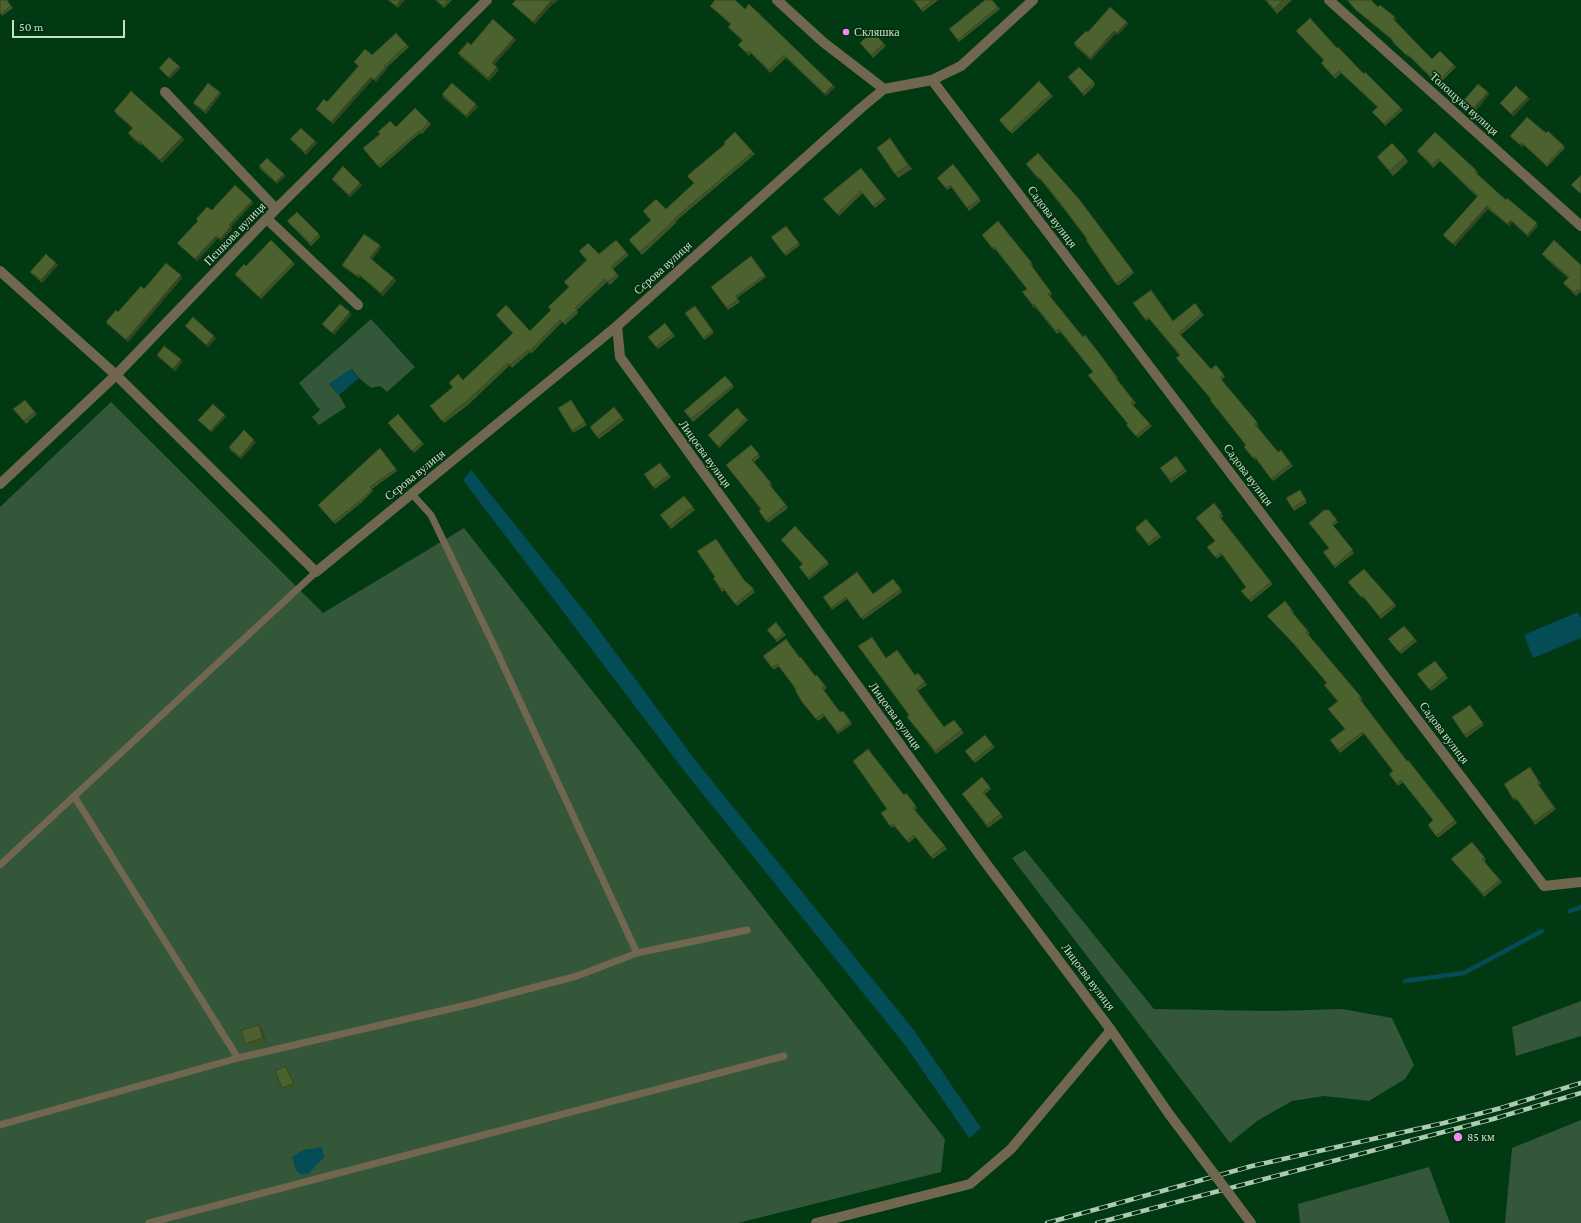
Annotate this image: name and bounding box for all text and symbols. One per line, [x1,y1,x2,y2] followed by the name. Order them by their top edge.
[14,12,127,38] scale bar
[19,20,43,34] text: 50 m
[854,25,900,39] place label: Скляшка
[841,27,851,37] marker: Скляшка
[1427,69,1501,139] street label: Толощука вулиця
[1024,183,1080,251] street label: Садова вулиця
[201,199,269,269] street label: Пєшкова вулиця
[631,238,695,298] street label: Сєрова вулиця
[676,417,734,491] street label: Лицоєва вулиця
[1220,441,1276,509] street label: Садова вулиця
[382,446,448,504] street label: Сєрова вулиця
[866,679,924,753] street label: Лицоєва вулиця
[1416,699,1472,767] street label: Садова вулиця
[1058,941,1118,1013] street label: Лицоєва вулиця
[1467,1130,1495,1144] place label: 85 км
[1452,1131,1464,1143] marker: 85 км

